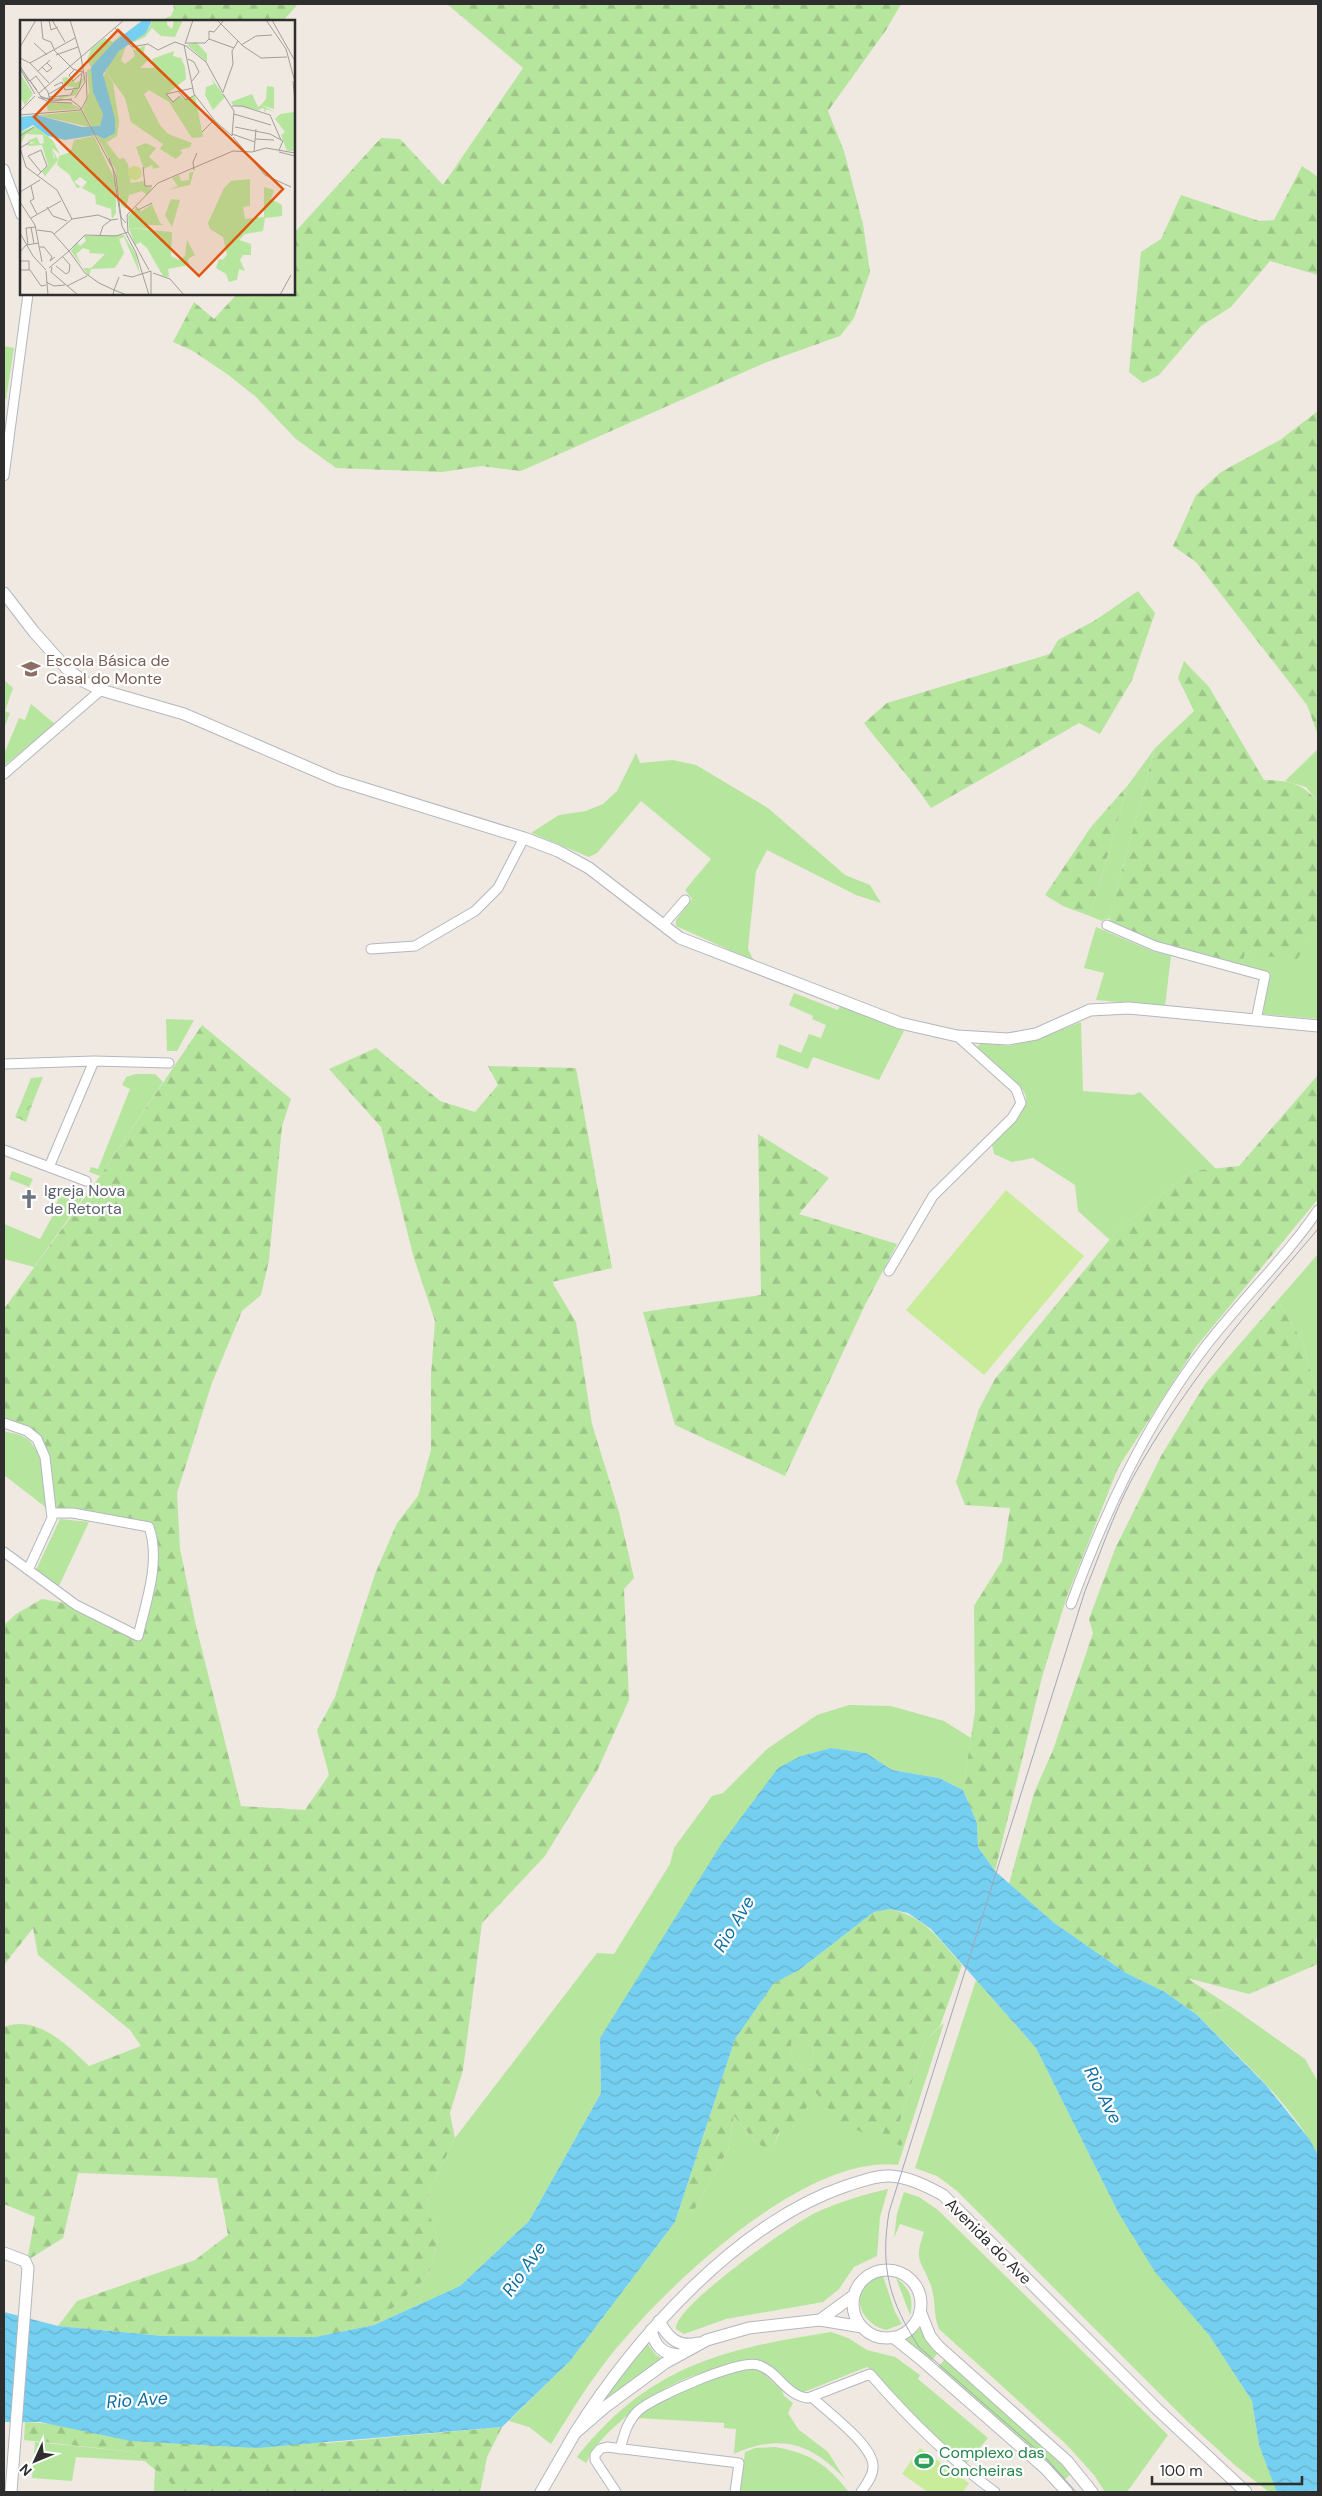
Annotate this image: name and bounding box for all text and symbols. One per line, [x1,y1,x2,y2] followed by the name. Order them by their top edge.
[20,20,295,295] inset map
[46,650,170,689] place label: Escola Básica de Casal do Monte
[20,658,42,680] school or university icon: Escola Básica de Casal do Monte
[44,1180,125,1219] place label: Igreja Nova de Retorta
[18,1188,40,1210] church icon: Igreja Nova de Retorta
[708,1891,760,1957] water label: Rio Ave
[1078,2062,1128,2128] water label: Rio Ave
[941,2194,1036,2289] street label: Avenida do Ave
[497,2237,551,2301] water label: Rio Ave
[105,2386,169,2414] water label: Rio Ave
[10,2436,60,2486] north arrow
[939,2442,1045,2481] place label: Complexo das Concheiras
[913,2450,935,2472] sports icon: Complexo das Concheiras
[1152,2454,1302,2486] scale bar
[16,2460,36,2480] text: N
[1160,2461,1203,2481] text: 100 m

